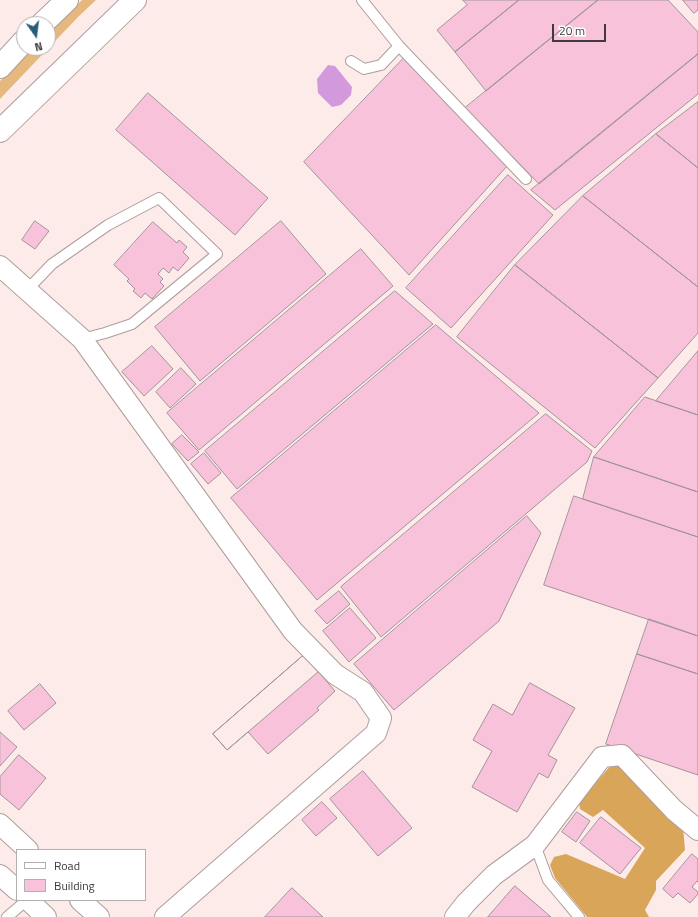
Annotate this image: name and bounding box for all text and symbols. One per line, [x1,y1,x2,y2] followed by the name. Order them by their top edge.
[16,16,56,56] north arrow
[554,16,608,42] scale bar
[559,21,585,40] text: 20 m
[33,38,44,55] text: N
[16,849,146,901] legend
[54,856,80,875] text: Road
[54,876,95,895] text: Building

